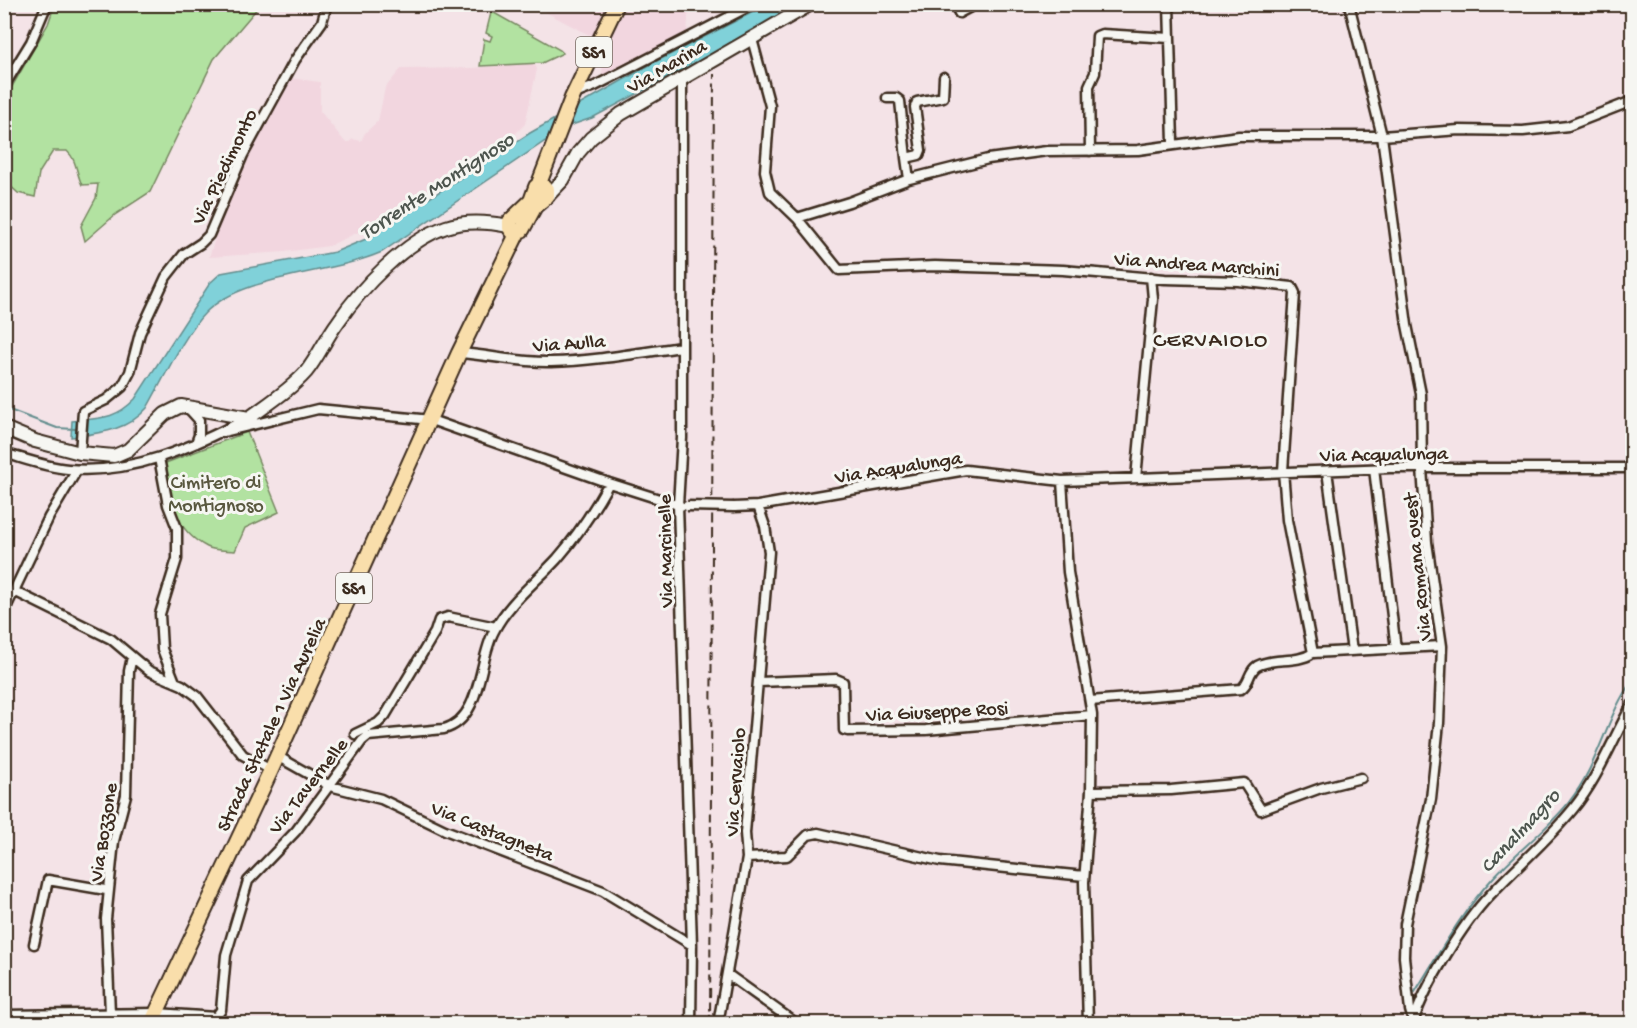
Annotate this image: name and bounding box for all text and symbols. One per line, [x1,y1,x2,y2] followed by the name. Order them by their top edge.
[623,36,713,101] street label: Via Marina
[576,37,612,67] road number: SS1
[188,106,264,230] street label: Via Piedimonto
[356,128,521,247] water label: Torrente Montignoso
[1112,249,1280,284] street label: Via Andrea Marchini
[1153,329,1269,355] district label: CERVAIOLO
[531,331,607,360] street label: Via Aulla
[1319,444,1449,469] street label: Via Acqualunga
[832,448,964,491] street label: Via Acqualunga
[168,473,264,519] park label: Cimitero di Montignoso
[1400,490,1439,642] street label: Via Romana ovest
[655,493,680,609] street label: Via Marcinelle
[336,573,372,603] road number: SS1
[214,614,333,836] street label: Strada Statale 1 Via Aurelia
[864,698,1009,729] street label: Via Giuseppe Rosi
[722,727,753,838] street label: Via Cervaiolo
[265,734,355,840] street label: Via Tavernelle
[86,781,125,885] street label: Via Bozzone
[1476,784,1568,880] water label: Canalmagro
[426,798,557,869] street label: Via Castagneta

